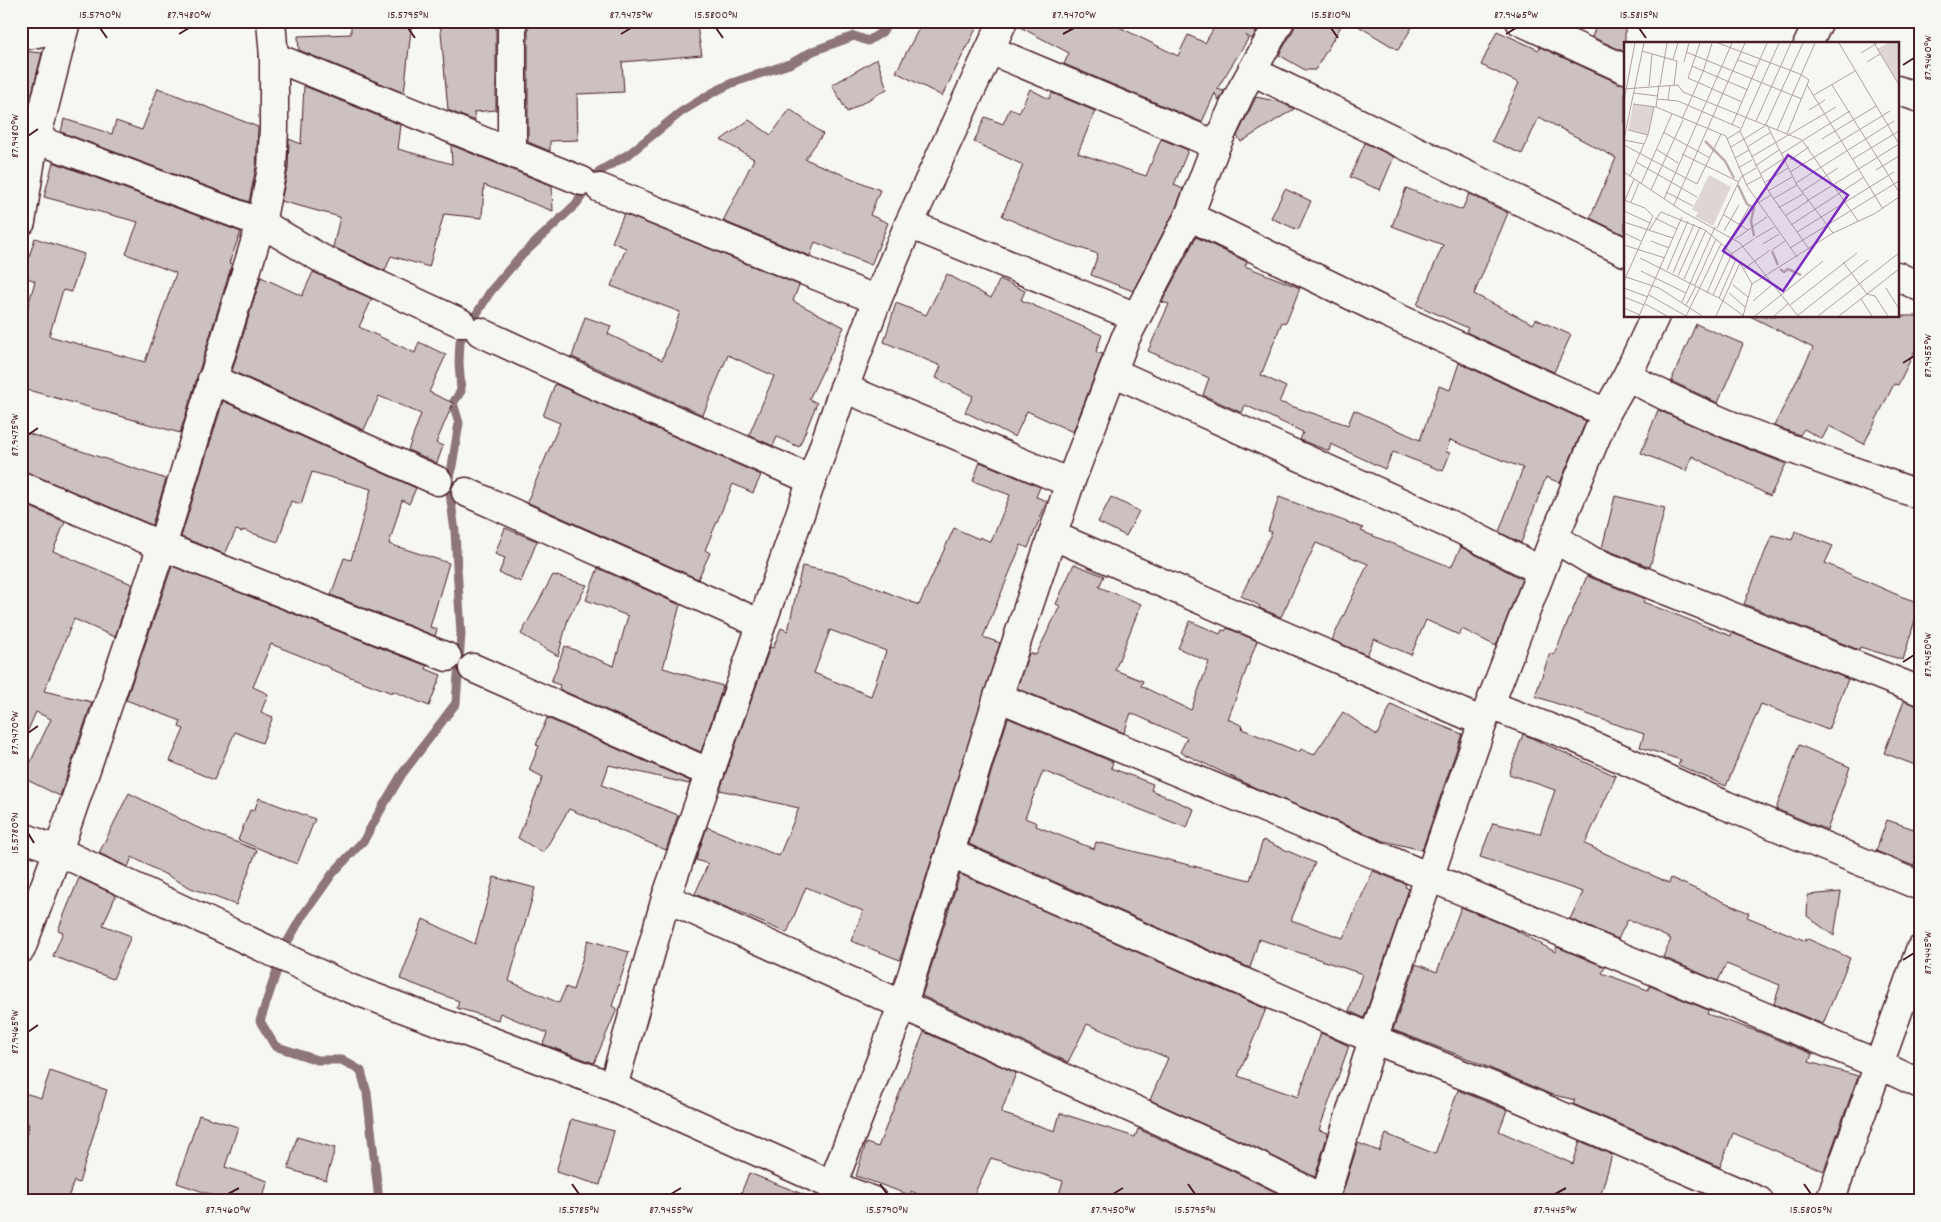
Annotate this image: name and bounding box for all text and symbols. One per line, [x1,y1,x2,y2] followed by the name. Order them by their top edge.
[79,7,121,24] text: 15.5790°N
[167,7,211,24] text: 87.9480°W
[387,7,429,24] text: 15.5795°N
[610,7,652,24] text: 87.9475°W
[694,7,738,24] text: 15.5800°N
[1052,7,1096,24] text: 87.9470°W
[1311,7,1351,24] text: 15.5810°N
[1494,7,1538,24] text: 87.9465°W
[1620,7,1658,24] text: 15.5815°N
[1920,35,1937,81] text: 87.9460°W
[1624,42,1898,318] inset map
[7,114,24,158] text: 87.9480°W
[1920,334,1937,378] text: 87.9455°W
[7,414,24,456] text: 87.9475°W
[1920,633,1937,677] text: 87.9450°W
[7,711,24,755] text: 87.9470°W
[7,812,24,854] text: 15.5780°N
[1920,931,1937,975] text: 87.9445°W
[7,1010,24,1054] text: 87.9465°W
[205,1202,251,1219] text: 87.9460°W
[559,1202,599,1219] text: 15.5785°N
[649,1202,693,1219] text: 87.9455°W
[866,1202,908,1219] text: 15.5790°N
[1091,1202,1135,1219] text: 87.9450°W
[1174,1202,1216,1219] text: 15.5795°N
[1533,1202,1577,1219] text: 87.9445°W
[1790,1202,1832,1219] text: 15.5805°N

